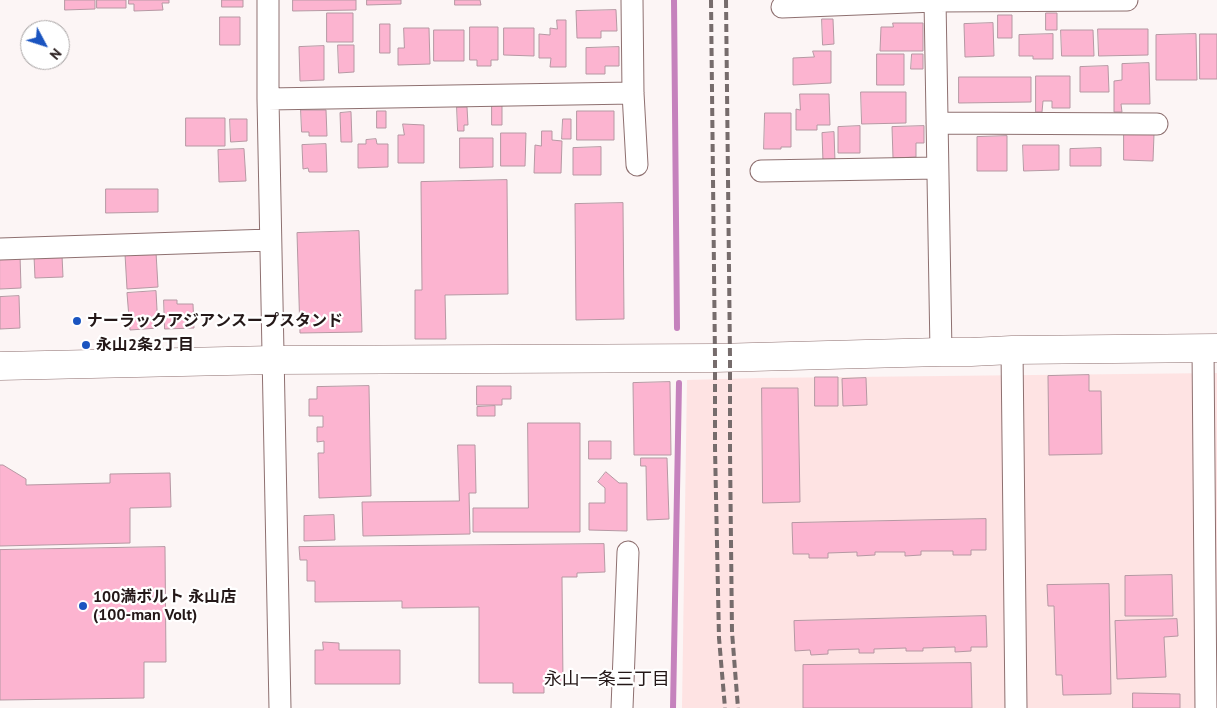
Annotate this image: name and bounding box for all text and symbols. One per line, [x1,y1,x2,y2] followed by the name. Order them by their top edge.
[20,20,70,70] north arrow
[46,45,66,63] text: N
[87,311,343,331] place label: ナーラックアジアンスープスタンド
[71,315,83,327] marker: ナーラックアジアンスープスタンド
[96,335,194,355] place label: 永山2条2丁目
[80,339,92,351] marker: 永山2条2丁目
[93,587,236,625] place label: 100満ボルト 永山店 (100-man Volt)
[77,600,89,612] marker: 100満ボルト 永山店 (100-man Volt)
[544,669,670,691] district label: 永山一条三丁目

